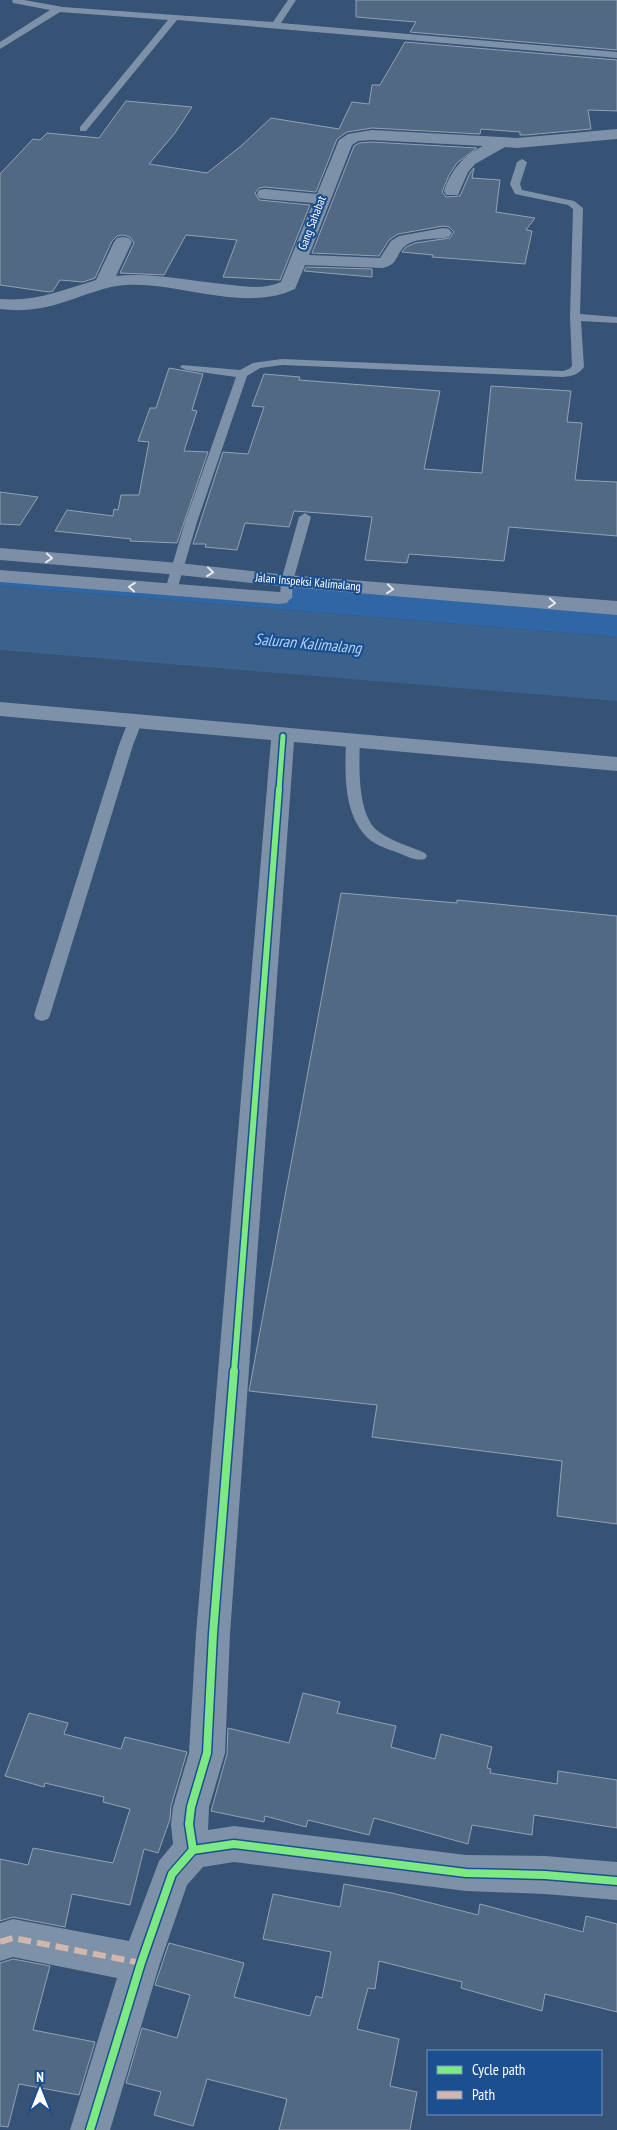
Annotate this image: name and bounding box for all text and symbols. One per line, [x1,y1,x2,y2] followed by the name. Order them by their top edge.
[294,193,329,252] street label: Gang Sahabat
[45,552,53,563] one-way arrow
[207,566,215,577] one-way arrow
[254,569,361,594] street label: Jalan Inspeksi Kalimalang
[128,582,136,593] one-way arrow
[386,584,394,595] one-way arrow
[548,597,556,608] one-way arrow
[254,628,363,658] water label: Saluran Kalimalang
[427,2050,602,2115] legend
[472,2060,525,2079] text: Cycle path
[15,2065,65,2115] north arrow
[36,2068,44,2086] text: N
[472,2085,495,2104] text: Path

